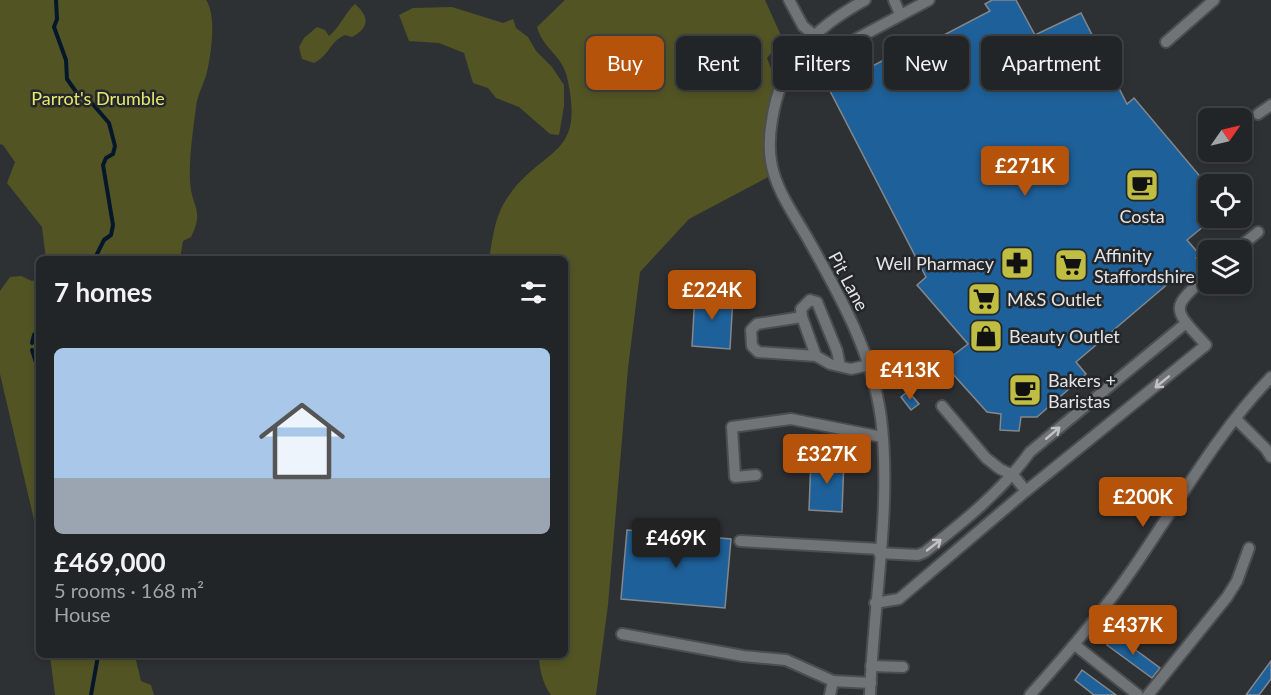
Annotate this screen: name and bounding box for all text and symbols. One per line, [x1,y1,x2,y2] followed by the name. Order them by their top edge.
[586,36,664,90] chip: Buy
[676,36,761,90] chip: Rent
[773,36,872,90] chip: Filters
[884,36,969,90] chip: New
[981,36,1122,90] chip: Apartment
[31,87,165,109] park label: Parrot's Drumble
[1198,108,1252,162] north arrow
[1198,108,1252,294] map controls
[983,146,1067,197] pin: £271K
[995,153,1055,177] text: £271K
[1124,167,1160,203] cafe icon: Costa
[1198,174,1252,228] button: locate
[1119,205,1165,227] place label: Costa
[1198,240,1252,294] button: layers
[1094,244,1195,287] place label: Affinity Staffordshire
[999,245,1035,281] pharmacy icon: Well Pharmacy
[1053,247,1089,283] supermarket icon: Affinity Staffordshire
[824,248,874,314] street label: Pit Lane
[876,252,995,274] place label: Well Pharmacy
[670,270,754,321] pin: £224K
[54,276,152,308] text: 7 homes
[517,276,550,309] icon: filters
[682,277,742,301] text: £224K
[966,281,1002,317] supermarket icon: M&S Outlet
[1007,288,1102,310] place label: M&S Outlet
[968,318,1004,354] shop icon: Beauty Outlet
[1009,325,1120,347] place label: Beauty Outlet
[868,350,952,401] pin: £413K
[880,357,940,381] text: £413K
[1048,369,1116,412] place label: Bakers + Baristas
[1007,372,1043,408] cafe icon: Bakers + Baristas
[1154,376,1170,389] one-way arrow
[248,387,356,495] icon: home
[1045,426,1060,440] one-way arrow
[785,434,869,485] pin: £327K
[797,441,857,465] text: £327K
[1101,477,1185,528] pin: £200K
[1113,484,1173,508] text: £200K
[634,518,718,569] pin: £469K
[646,525,706,549] text: £469K
[926,538,942,551] one-way arrow
[54,546,166,578] text: £469,000
[54,578,204,602] text: 5 rooms · 168 m²
[54,602,111,626] text: House
[1091,605,1175,656] pin: £437K
[1103,612,1163,636] text: £437K

